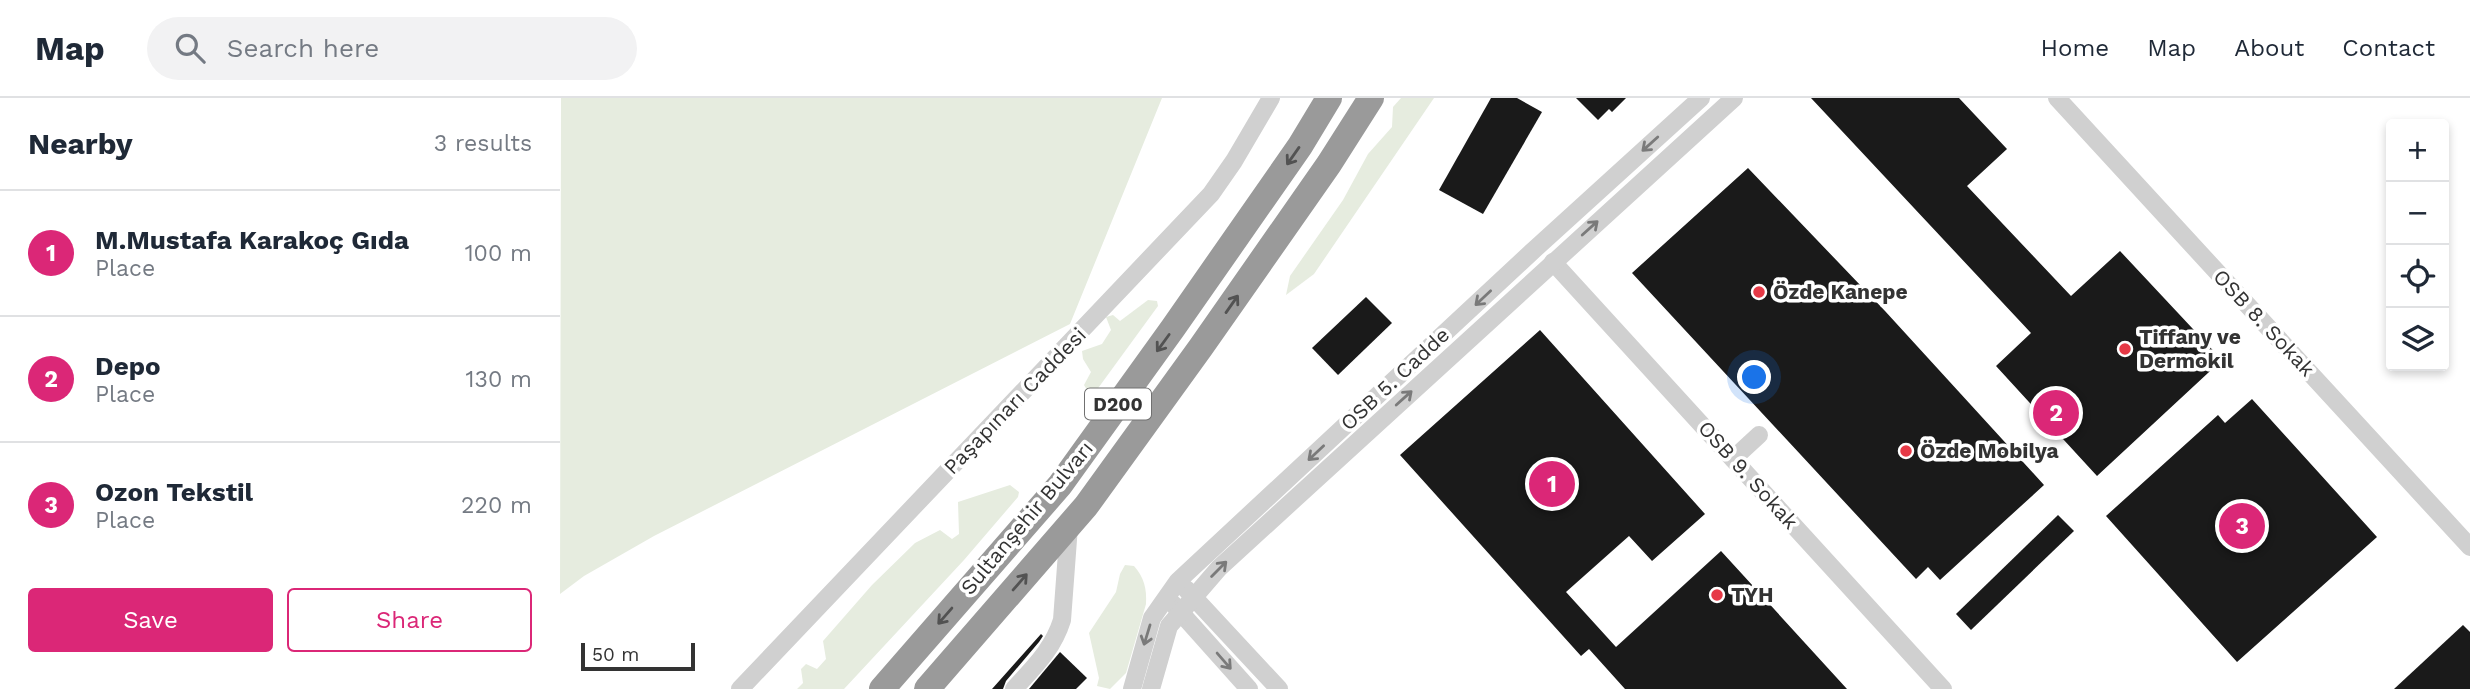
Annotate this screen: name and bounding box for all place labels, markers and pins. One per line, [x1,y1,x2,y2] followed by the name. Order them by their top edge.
[1773,279,1908,304] place label: Özde Kanepe
[1751,284,1767,300] marker: Özde Kanepe
[2139,324,2241,373] place label: Tiffany ve Dermokil
[2117,341,2133,357] marker: Tiffany ve Dermokil
[2033,387,2079,439] pin: 2
[1920,438,2060,463] place label: Özde Mobilya
[1898,443,1914,459] marker: Özde Mobilya
[1529,458,1575,510] pin: 1
[2219,500,2265,552] pin: 3
[1731,582,1774,607] place label: TYH
[1709,587,1725,603] marker: TYH

